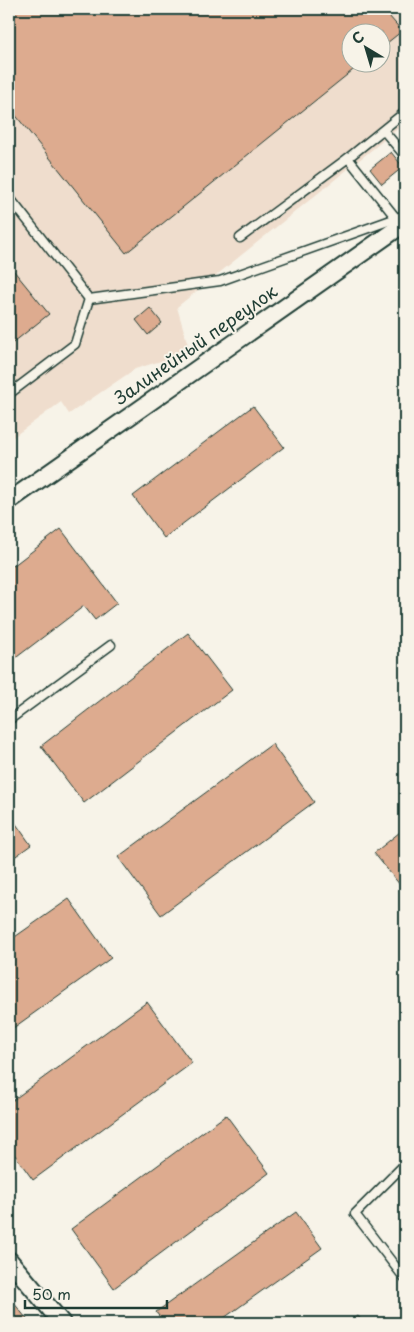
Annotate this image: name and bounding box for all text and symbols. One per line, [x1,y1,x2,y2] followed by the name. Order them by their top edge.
[342,22,392,72] north arrow
[347,26,368,49] text: С
[107,277,283,411] street label: Залинейный переулок
[25,1277,168,1309] scale bar
[32,1282,71,1305] text: 50 m

